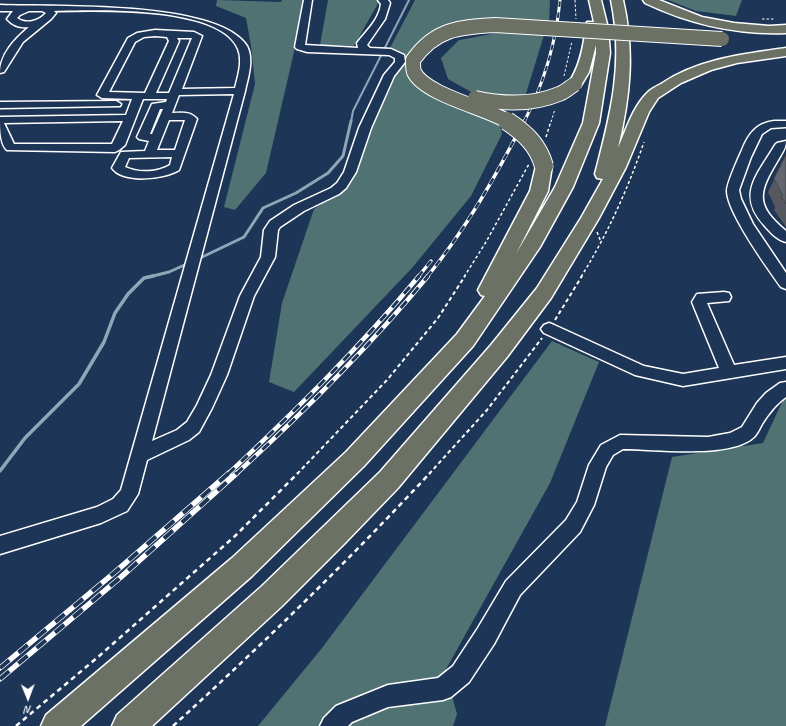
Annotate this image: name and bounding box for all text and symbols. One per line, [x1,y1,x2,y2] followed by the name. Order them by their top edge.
[8,678,48,718] north arrow
[25,703,32,717] text: N

